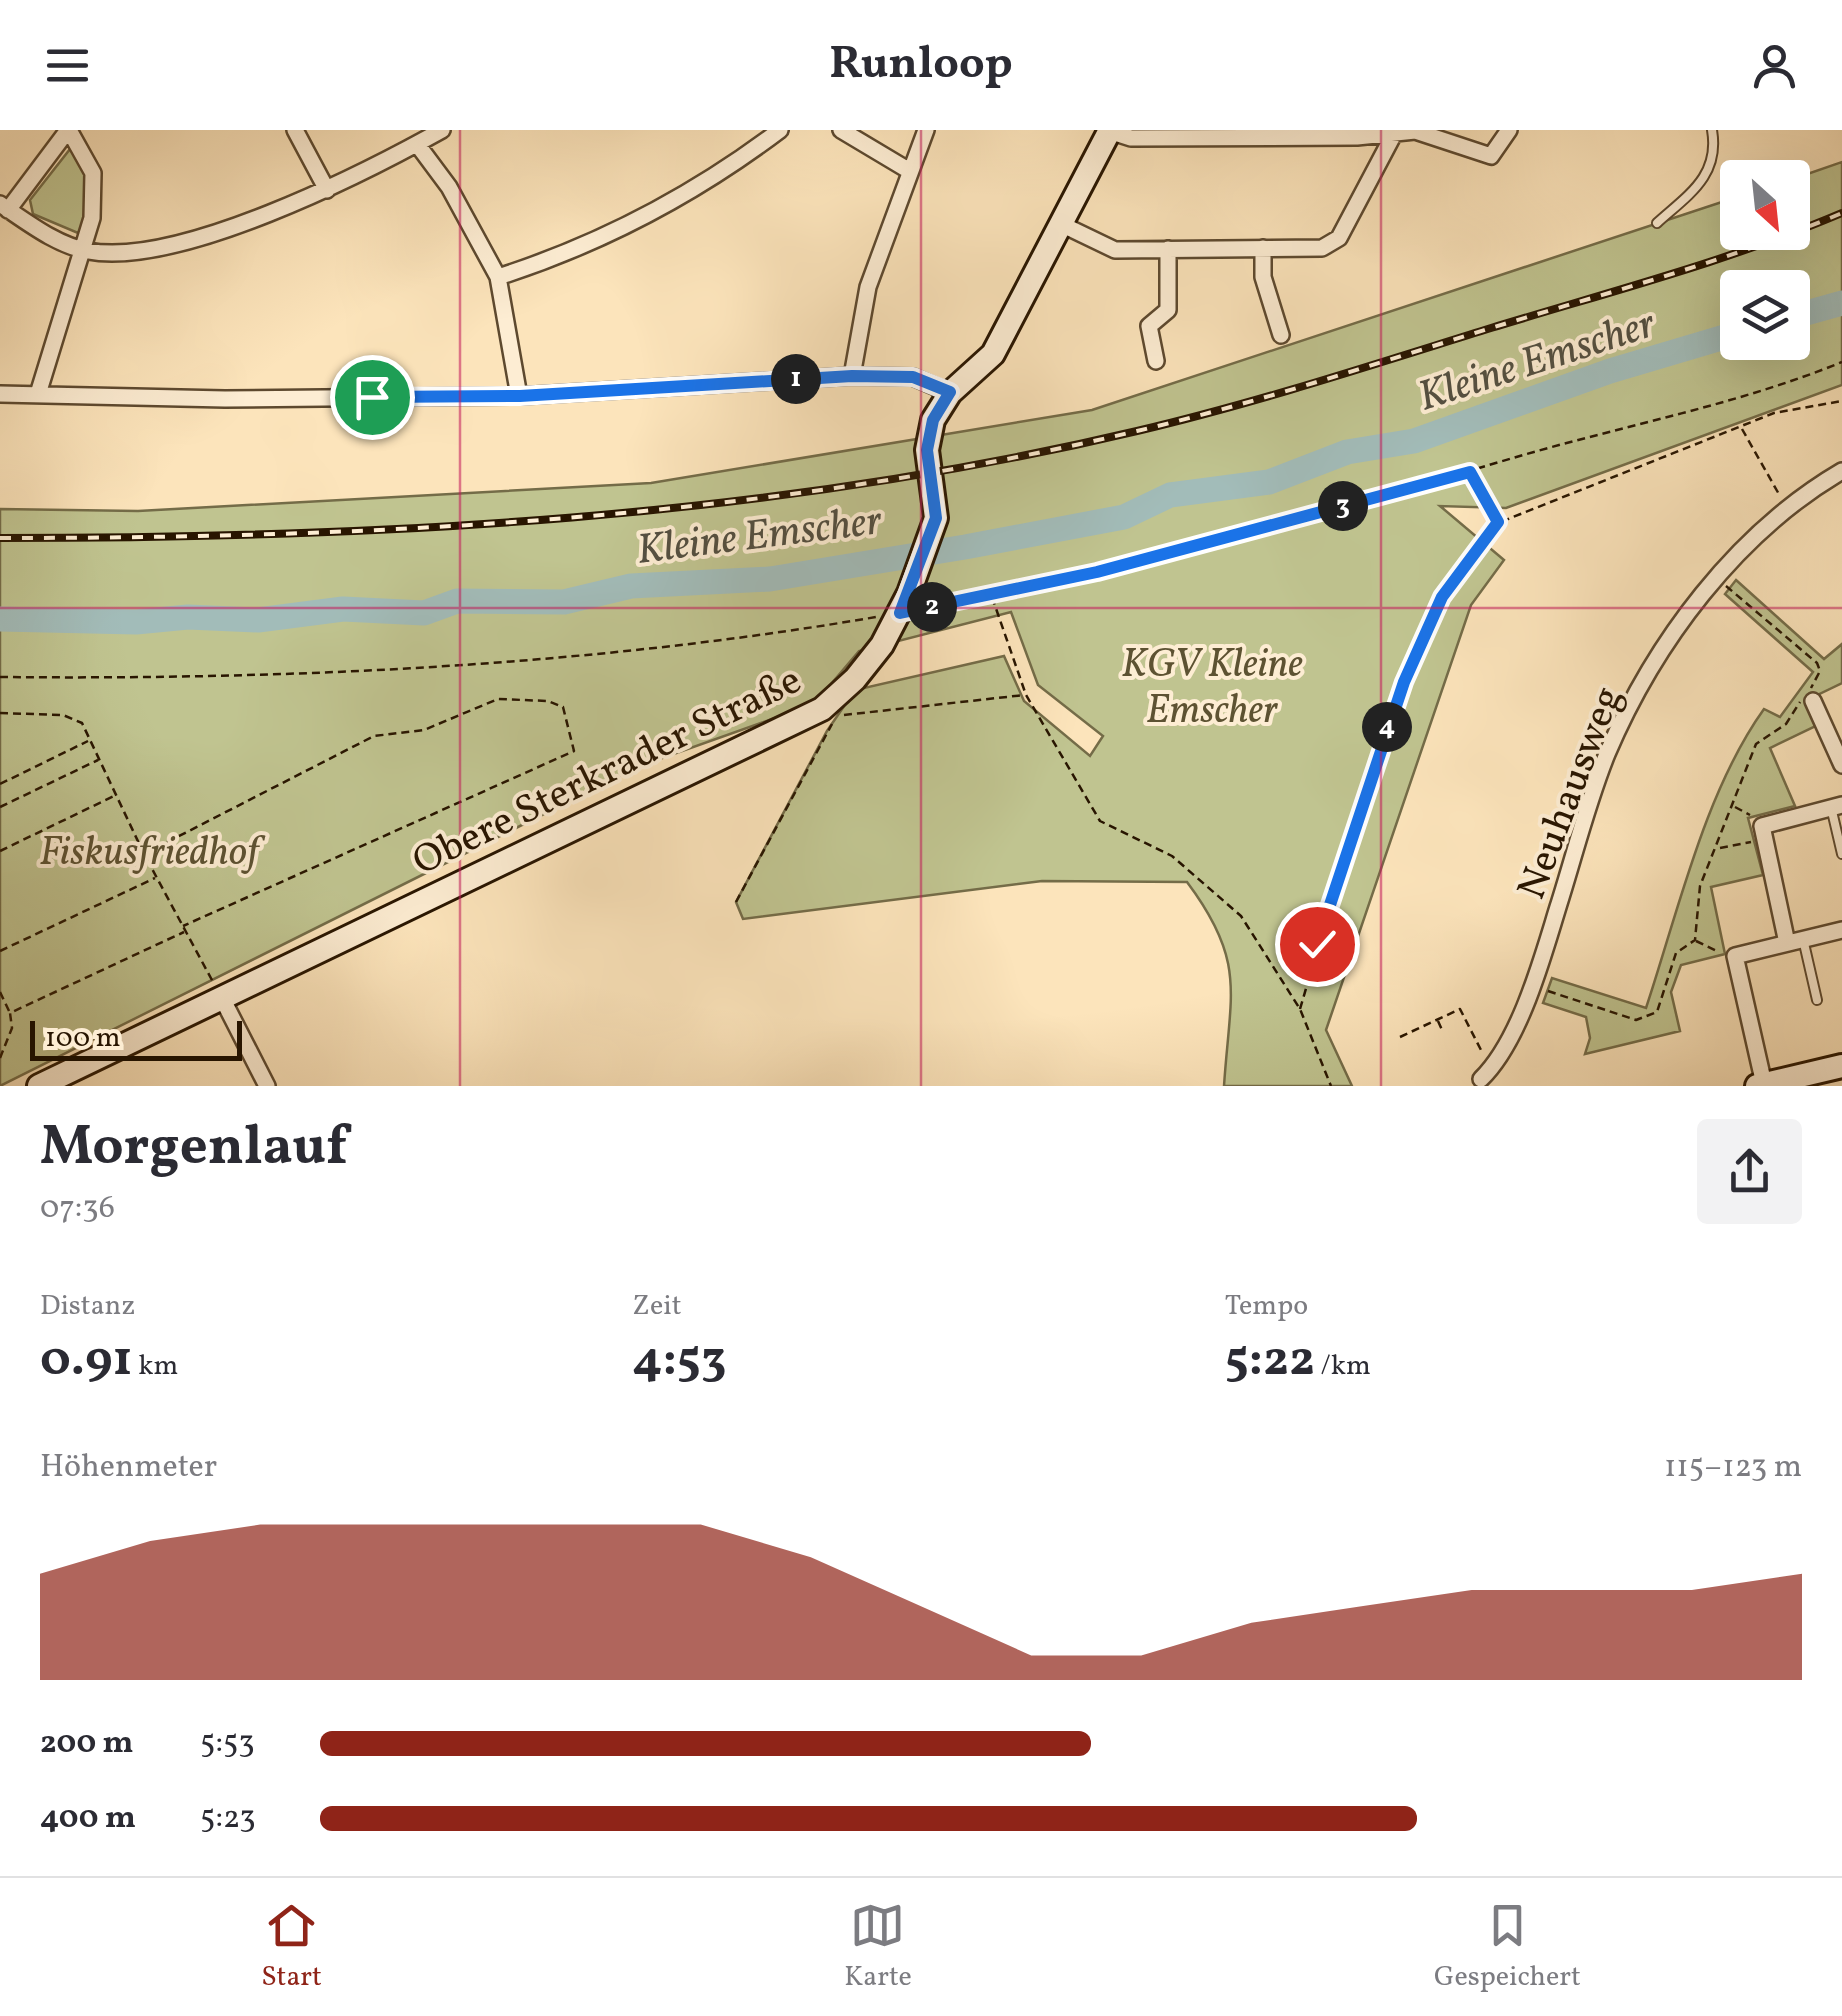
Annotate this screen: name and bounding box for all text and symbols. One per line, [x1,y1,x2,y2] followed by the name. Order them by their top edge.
[829,34,1013,97] text: Runloop
[40,38,95,93] icon: menu
[1747,38,1802,93] icon: person
[1720,160,1810,250] north arrow
[1720,160,1810,360] map controls
[1720,270,1810,360] button: layers
[1411,296,1664,428] water label: Kleine Emscher
[771,354,821,404] pin: 1
[330,355,415,440] pin
[790,359,802,398] text: 1
[345,370,400,425] icon: arrive
[1318,481,1368,531] pin: 3
[1336,486,1350,525] text: 3
[634,493,886,582] water label: Kleine Emscher
[907,582,957,632] pin: 2
[925,587,939,626] text: 2
[1121,638,1303,740] park label: KGV Kleine Emscher
[404,654,811,891] street label: Obere Sterkrader Straße
[1505,679,1638,908] street label: Neuhausweg
[1362,702,1412,752] pin: 4
[1379,707,1395,746] text: 4
[39,826,266,882] park label: Fiskusfriedhof
[1275,902,1360,987] pin
[1290,917,1345,972] icon: check
[30,1016,242,1060] scale bar
[45,1019,120,1058] text: 100 m
[40,1111,348,1187] text: Morgenlauf
[1697,1119,1802,1224] button: share
[40,1187,115,1231] text: 07:36
[40,1287,135,1326] text: Distanz
[632,1287,682,1326] text: Zeit
[1225,1287,1308,1326] text: Tempo
[40,1326,133,1396] text: 0.91
[632,1326,726,1396] text: 4:53
[1225,1326,1315,1396] text: 5:22
[133,1347,178,1386] text: km
[1315,1347,1371,1386] text: /km
[40,1446,217,1490] text: Höhenmeter
[1664,1446,1802,1490] text: 115–123 m
[40,1722,134,1766] text: 200 m
[200,1722,255,1766] text: 5:53
[40,1797,136,1841] text: 400 m
[200,1797,256,1841] text: 5:23
[261,1898,322,1997] tab: Start
[844,1898,912,1997] tab: Karte
[1434,1898,1581,1997] tab: Gespeichert

